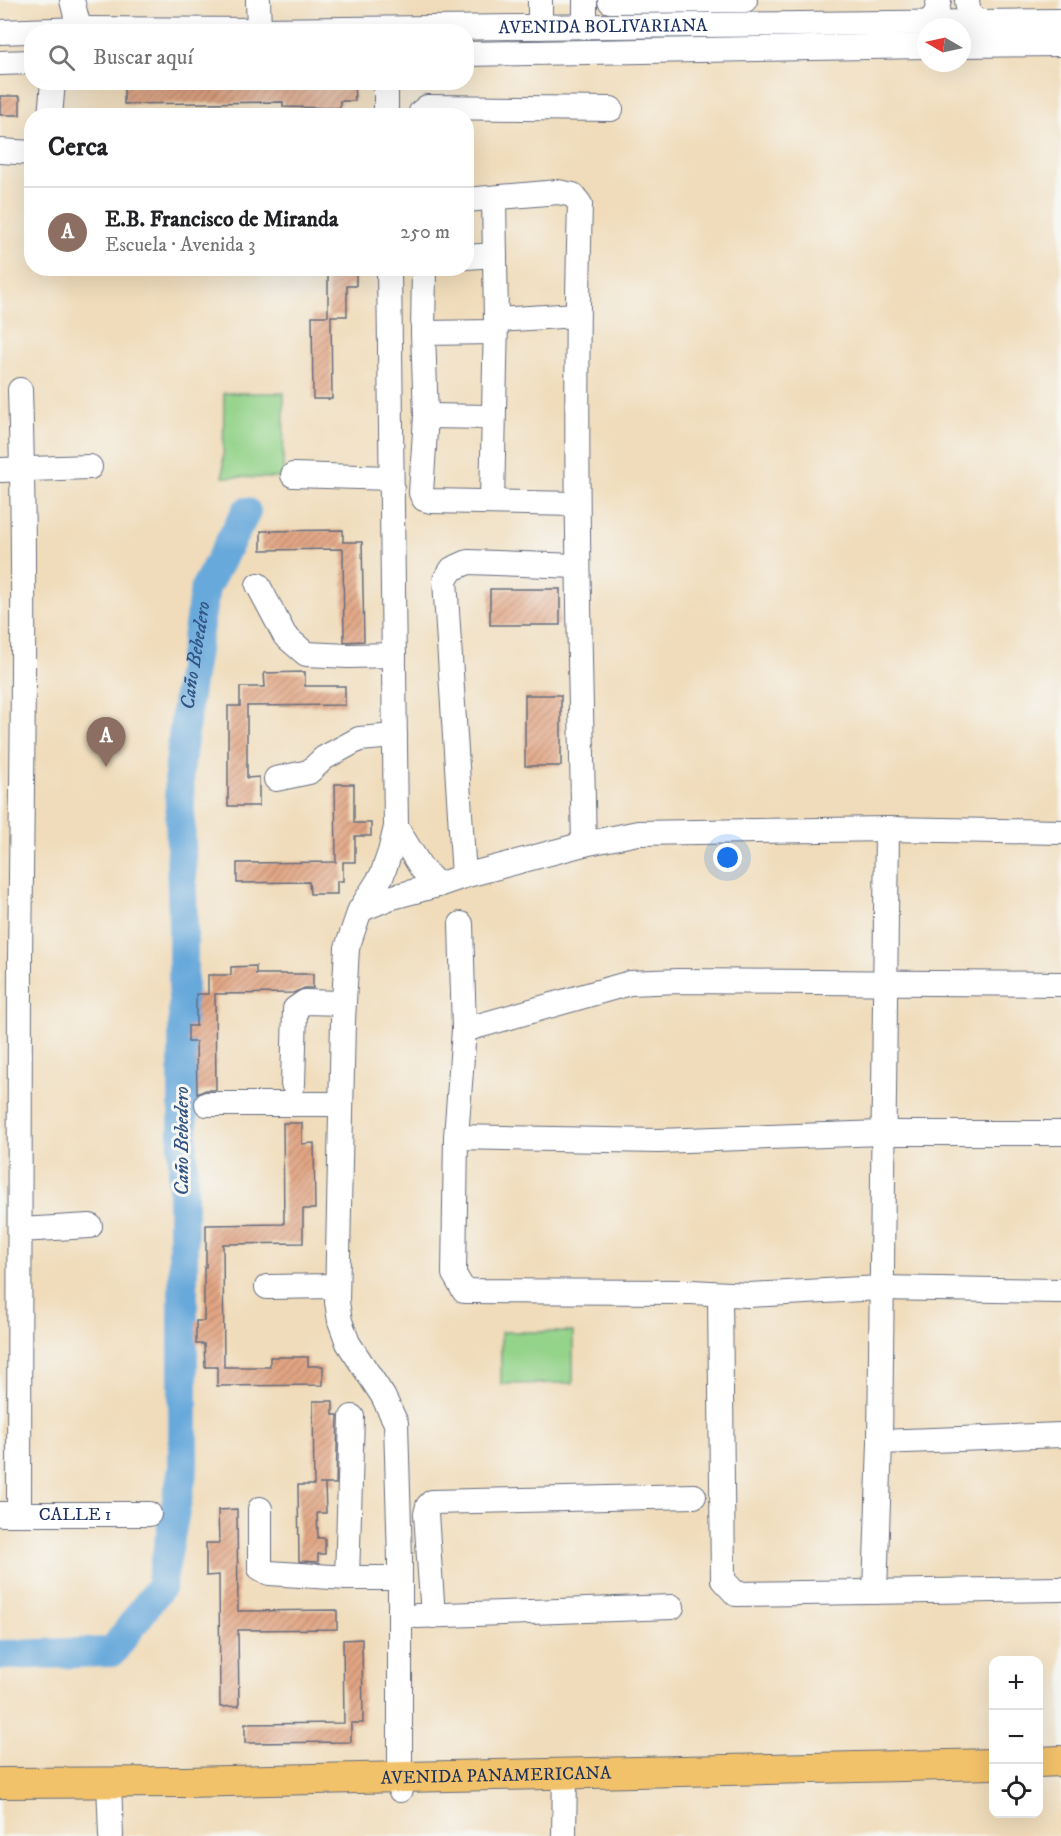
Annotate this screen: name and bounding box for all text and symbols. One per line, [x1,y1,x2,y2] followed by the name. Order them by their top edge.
[498,15,708,39] street label: AVENIDA BOLIVARIANA
[917,18,971,72] north arrow
[24,24,474,90] search box
[45,41,78,74] icon: search
[93,44,193,71] text: Buscar aquí
[48,131,108,164] text: Cerca
[105,206,338,233] text: E.B. Francisco de Miranda
[61,220,74,245] text: A
[400,220,450,245] text: 250 m
[105,233,256,258] text: Escuela · Avenida 3
[176,600,217,711] water label: Caño Bebedero
[86,718,126,767] pin: A
[713,843,742,872] your location
[170,1086,195,1196] water label: Caño Bebedero
[39,1504,111,1526] street label: CALLE 1
[989,1656,1043,1818] map controls
[989,1656,1043,1710] button: +
[989,1710,1043,1764] button: −
[380,1763,612,1790] street label: AVENIDA PANAMERICANA
[989,1764,1043,1818] button: locate

